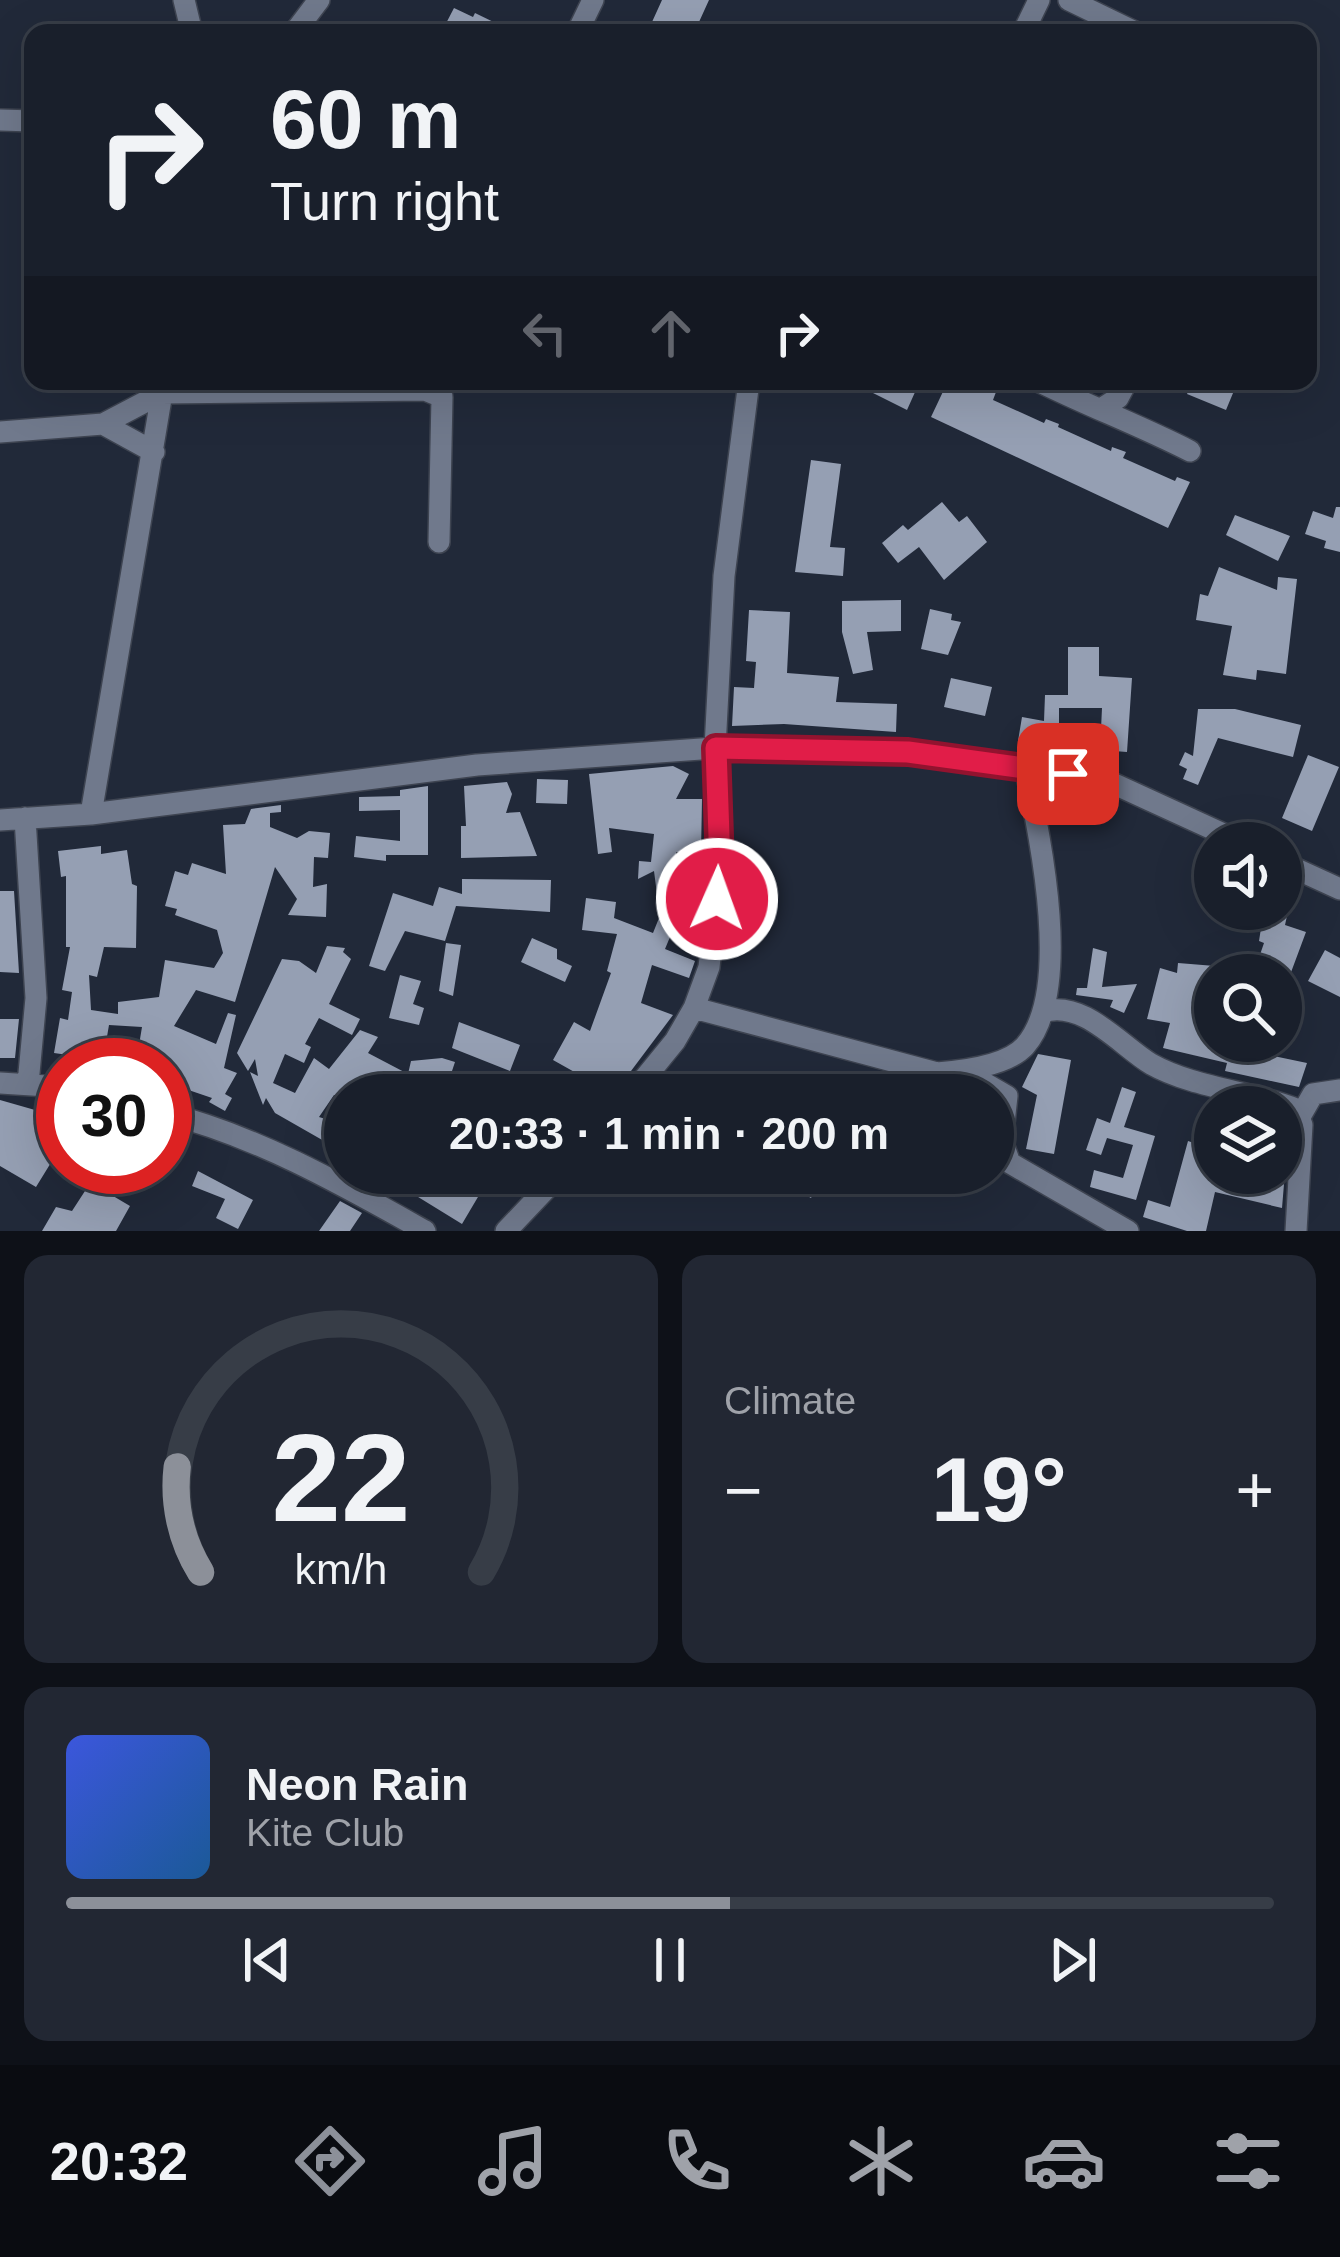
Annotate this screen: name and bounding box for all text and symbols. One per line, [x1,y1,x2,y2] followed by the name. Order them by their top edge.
[72,72,228,228] icon: right
[270,72,461,166] text: 60 m
[270,171,499,231] text: Turn right
[512,300,578,366] icon: left
[638,300,704,366] icon: ahead
[764,300,830,366] icon: right
[1017,723,1119,825] pin
[1035,741,1101,807] icon: arrive
[1194,822,1302,1194] map controls
[1194,822,1302,930] button: sound
[654,836,780,962] position arrow
[1194,954,1302,1062] button: search
[36,1038,192,1194] speed limit sign: 30
[1194,1086,1302,1194] button: layers
[449,1108,889,1159] text: 20:33 · 1 min · 200 m
[724,1379,856,1422] text: Climate
[272,1408,410,1547] text: 22
[931,1440,1067,1540] text: 19°
[724,1453,763,1527] text: −
[1235,1453,1274,1527] text: +
[295,1545,387,1593] text: km/h
[246,1759,469,1810] text: Neon Rain
[246,1811,404,1854] text: Kite Club
[234,1927,300,1993] icon: previous
[637,1927,703,1993] icon: pause
[1040,1927,1106,1993] icon: next
[288,2119,372,2203] icon: directions
[471,2119,555,2203] icon: music
[655,2119,739,2203] icon: phone
[839,2119,923,2203] icon: climate
[1022,2119,1106,2203] icon: car
[1206,2119,1290,2203] icon: filters
[50,2131,188,2191] text: 20:32

